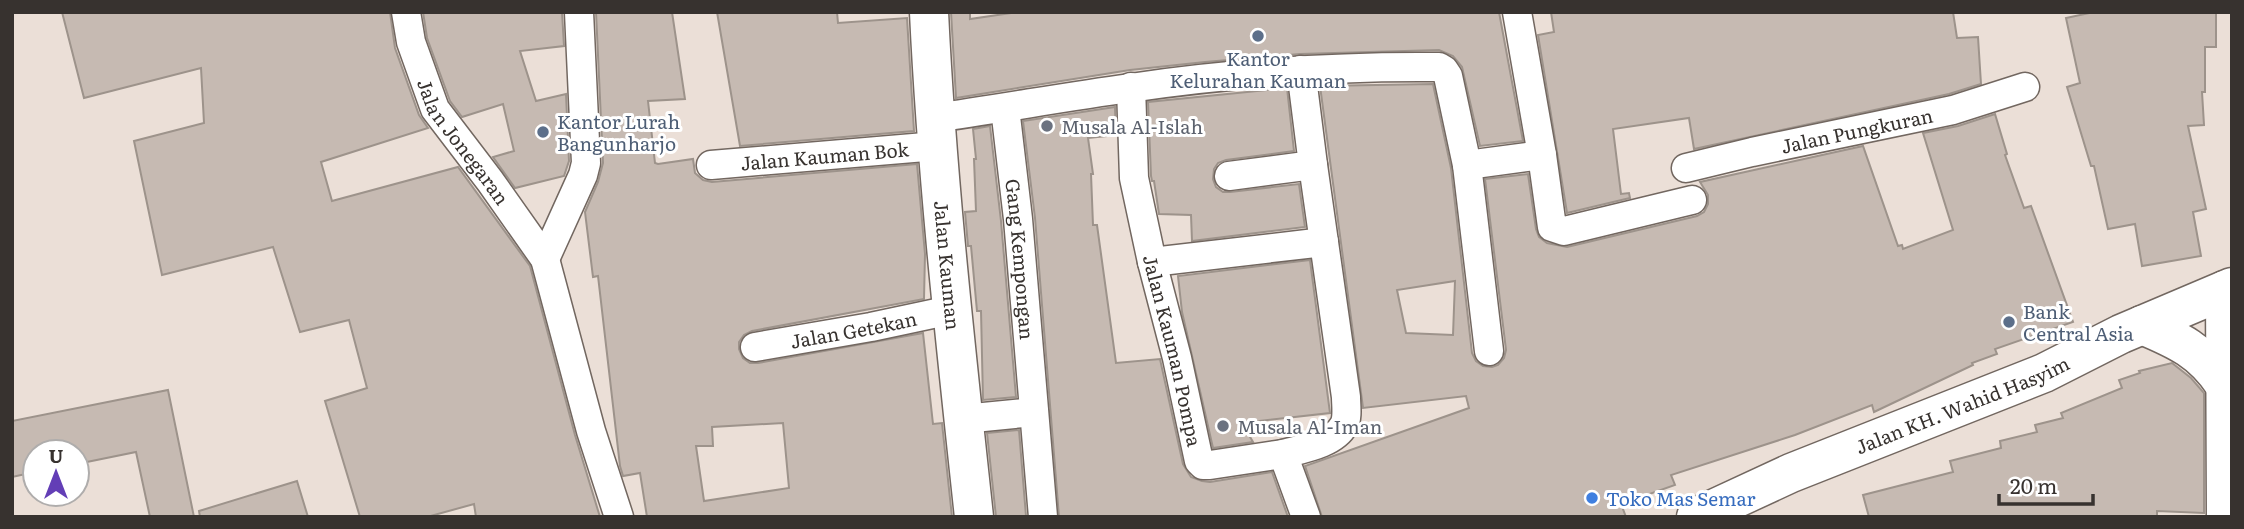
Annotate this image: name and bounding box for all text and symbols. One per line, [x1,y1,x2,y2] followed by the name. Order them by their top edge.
[1250,28,1266,44] marker: Kantor Kelurahan Kauman
[1170,44,1346,94] place label: Kantor Kelurahan Kauman
[411,74,516,210] street label: Jalan Jonegaran
[1778,101,1935,160] street label: Jalan Pungkuran
[557,107,680,157] place label: Kantor Lurah Bangunharjo
[1061,112,1203,140] place label: Musala Al-Islah
[1039,118,1055,134] marker: Musala Al-Islah
[535,124,551,140] marker: Kantor Lurah Bangunharjo
[739,134,910,176] street label: Jalan Kauman Bok
[999,177,1042,341] street label: Gang Kempongan
[928,199,968,331] street label: Jalan Kauman
[1137,252,1210,450] street label: Jalan Kauman Pompa
[2023,297,2135,347] place label: Bank Central Asia
[788,304,919,355] street label: Jalan Getekan
[2001,314,2017,330] marker: Bank Central Asia
[1851,349,2074,460] street label: Jalan KH. Wahid Hasyim
[1237,412,1382,440] place label: Musala Al-Iman
[1215,418,1231,434] marker: Musala Al-Iman
[21,438,91,508] north arrow
[49,441,64,469] text: U
[1999,462,2094,506] scale bar
[2010,469,2057,500] text: 20 m
[1606,484,1755,512] place label: Toko Mas Semar
[1584,490,1600,506] marker: Toko Mas Semar

